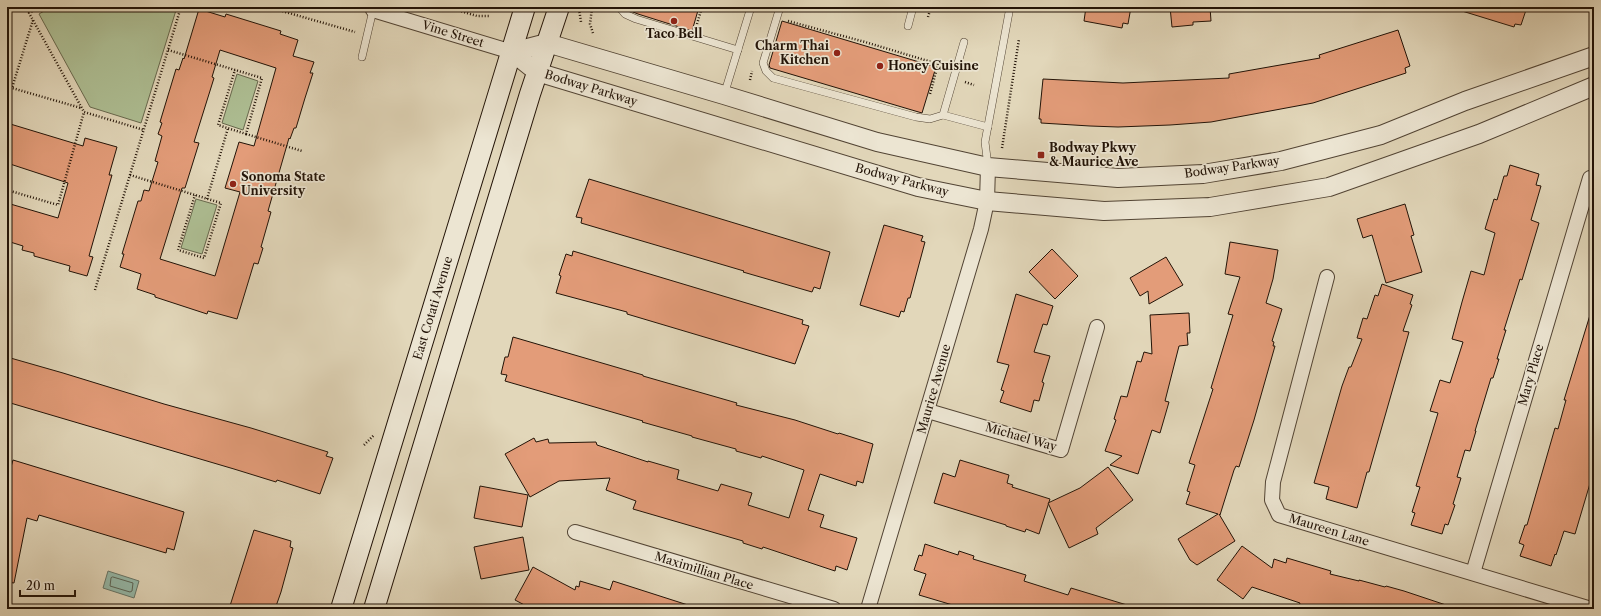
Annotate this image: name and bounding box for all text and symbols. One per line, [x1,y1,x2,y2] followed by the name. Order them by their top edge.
[669,16,679,26] marker: Taco Bell
[420,17,487,50] street label: Vine Street
[645,26,703,41] place label: Taco Bell
[755,38,830,67] place label: Charm Thai Kitchen
[832,48,842,58] marker: Charm Thai Kitchen
[888,58,979,73] place label: Honey Cuisine
[875,61,885,71] marker: Honey Cuisine
[543,66,640,109] street label: Bodway Parkway
[1049,140,1139,169] place label: Bodway Pkwy & Maurice Ave
[1036,150,1046,160] marker: Bodway Pkwy & Maurice Ave
[1183,152,1281,181] street label: Bodway Parkway
[854,160,951,199] street label: Bodway Parkway
[241,169,325,198] place label: Sonoma State University
[228,179,238,189] marker: Sonoma State University
[410,254,456,362] street label: East Cotati Avenue
[914,342,954,436] street label: Maurice Avenue
[1515,342,1547,408] street label: Mary Place
[984,419,1059,454] street label: Michael Way
[1287,510,1371,549] street label: Maureen Lane
[653,548,756,593] street label: Maximillian Place
[20,572,75,598] scale bar
[26,578,55,593] text: 20 m

